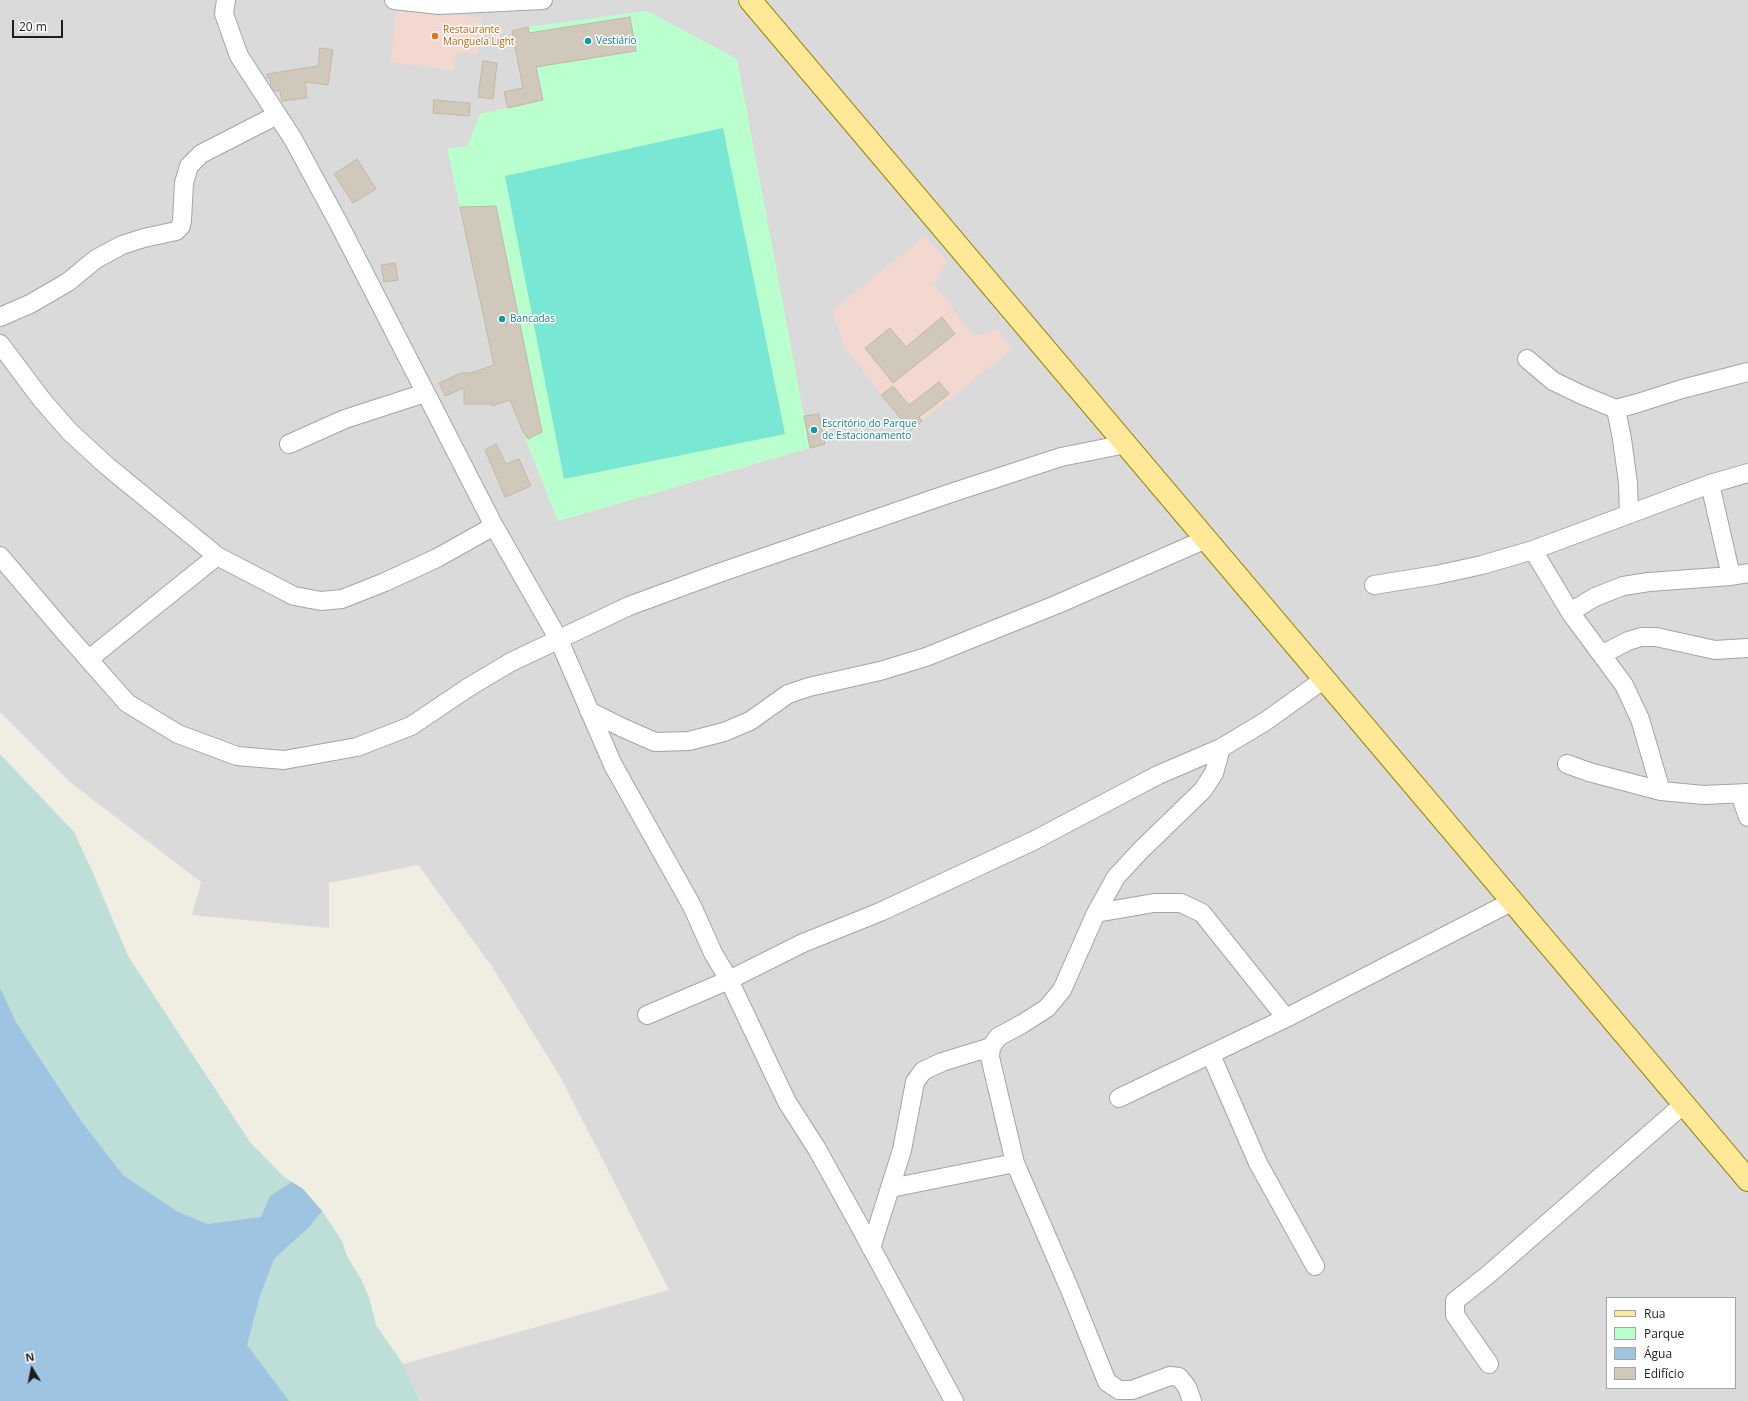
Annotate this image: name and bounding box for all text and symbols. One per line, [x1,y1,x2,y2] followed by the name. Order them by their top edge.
[14,12,65,38] scale bar
[19,18,47,35] text: 20 m
[443,24,514,48] place label: Restaurante Manguela Light
[430,31,440,41] marker: Restaurante Manguela Light
[596,35,637,47] place label: Vestiário
[583,36,593,46] marker: Vestiário
[510,313,555,325] place label: Bancadas
[497,314,507,324] marker: Bancadas
[822,418,917,442] place label: Escritório do Parque de Estacionamento
[809,425,819,435] marker: Escritório do Parque de Estacionamento
[1606,1297,1736,1389] legend
[1644,1305,1665,1322] text: Rua
[1644,1325,1684,1342] text: Parque
[1644,1345,1672,1362] text: Água
[12,1349,52,1389] north arrow
[24,1349,36,1365] text: N
[1644,1365,1684,1382] text: Edifício

